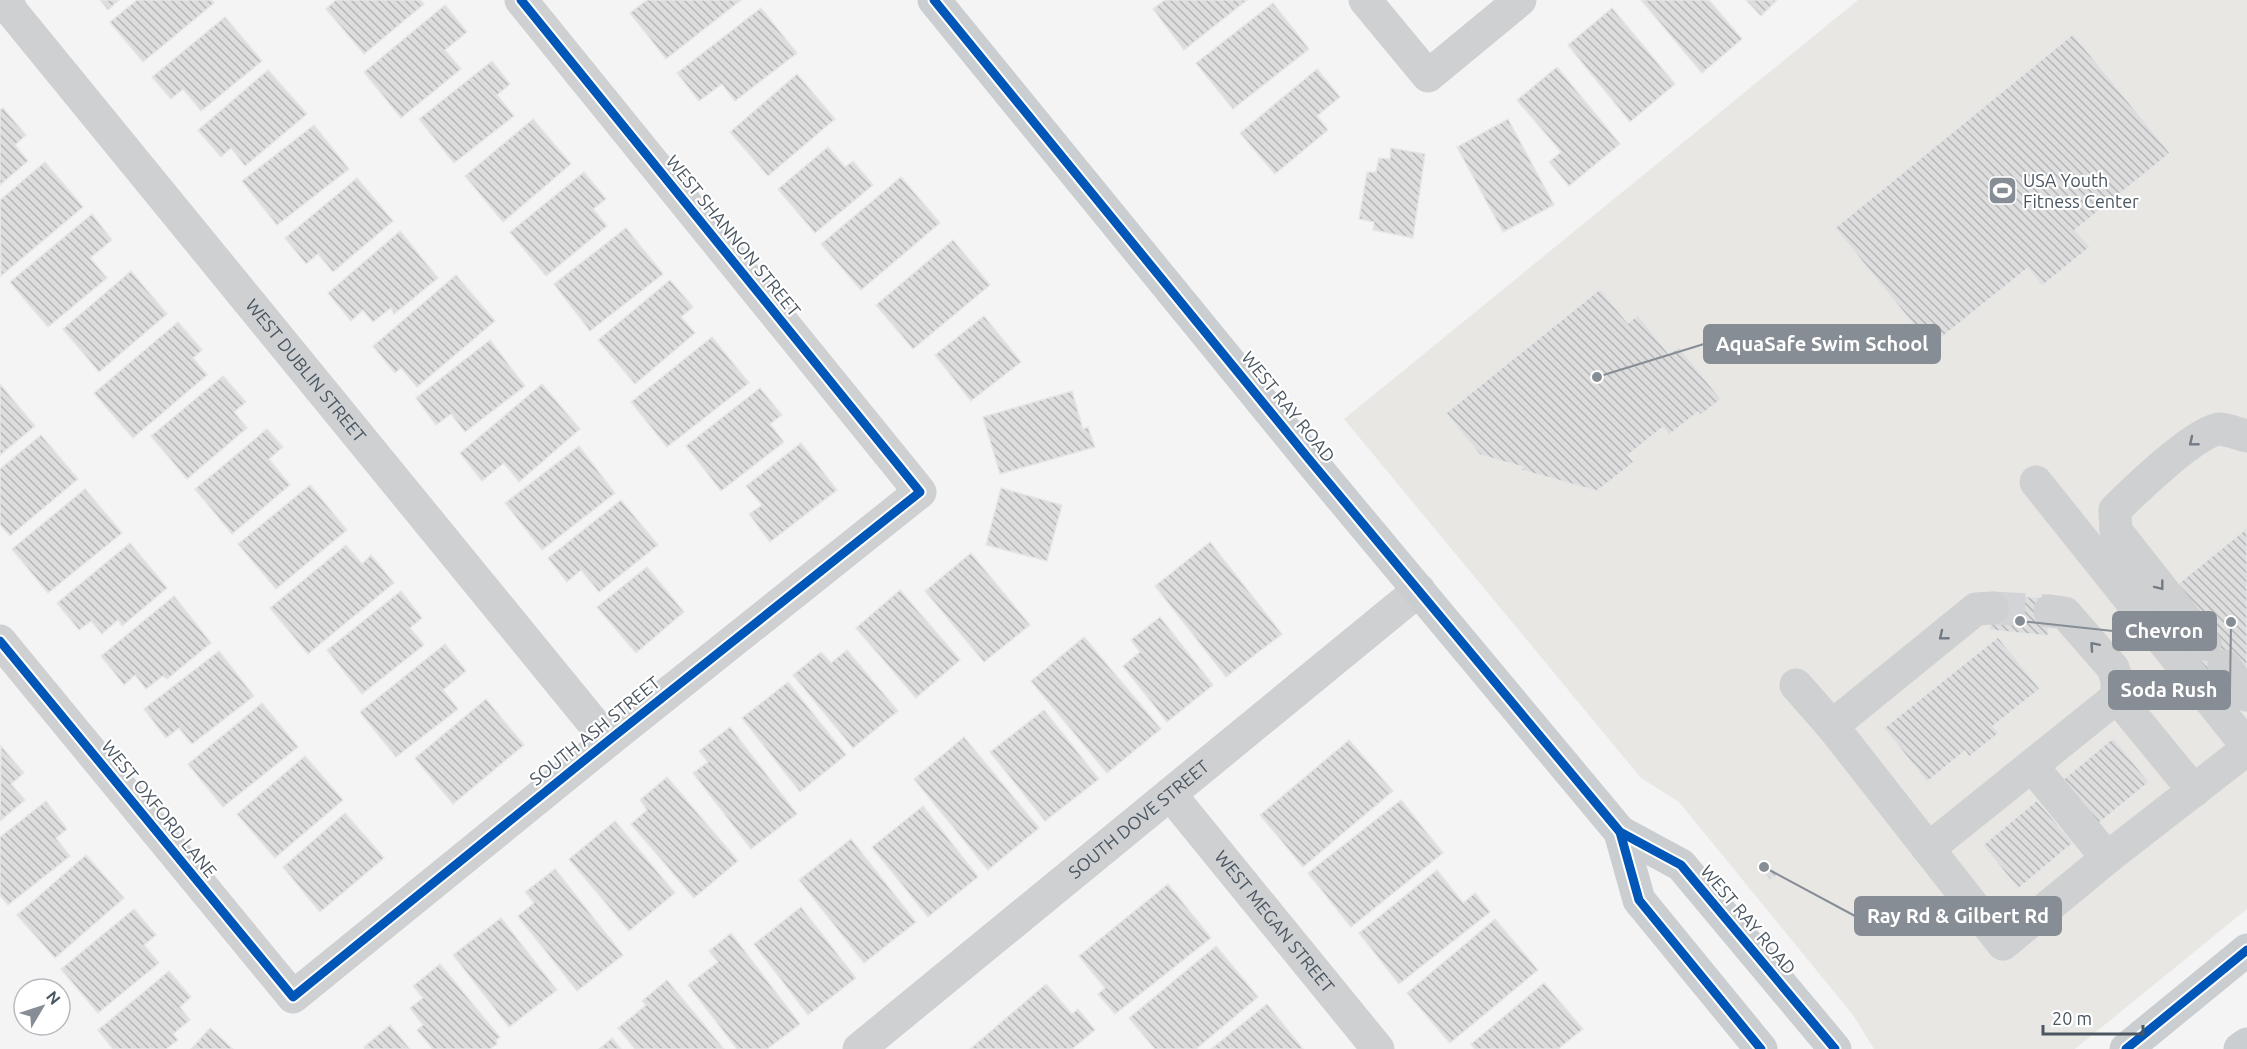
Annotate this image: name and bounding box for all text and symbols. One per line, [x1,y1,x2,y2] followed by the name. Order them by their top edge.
[663,151,805,320] street label: WEST SHANNON STREET
[2023,170,2139,211] place label: USA Youth Fitness Center
[1986,175,2018,207] sports icon: USA Youth Fitness Center
[242,295,370,446] street label: WEST DUBLIN STREET
[1704,325,1940,363] callout: AquaSafe Swim School
[1716,332,1928,355] text: AquaSafe Swim School
[1238,347,1339,466] street label: WEST RAY ROAD
[2189,435,2200,446] one-way arrow
[2152,580,2163,591] one-way arrow
[2113,612,2216,650] callout: Chevron
[2125,619,2203,642] text: Chevron
[1939,628,1950,639] one-way arrow
[2090,642,2101,653] one-way arrow
[2109,671,2230,709] callout: Soda Rush
[525,672,663,789] street label: SOUTH ASH STREET
[2121,678,2217,701] text: Soda Rush
[98,736,221,881] street label: WEST OXFORD LANE
[1064,755,1213,882] street label: SOUTH DOVE STREET
[1211,846,1339,996] street label: WEST MEGAN STREET
[1697,861,1800,978] street label: WEST RAY ROAD
[1855,897,2061,935] callout: Ray Rd & Gilbert Rd
[1867,904,2049,927] text: Ray Rd & Gilbert Rd
[12,977,72,1037] north arrow
[43,987,64,1008] text: N
[2043,998,2144,1036] scale bar
[2052,1008,2092,1028] text: 20 m

